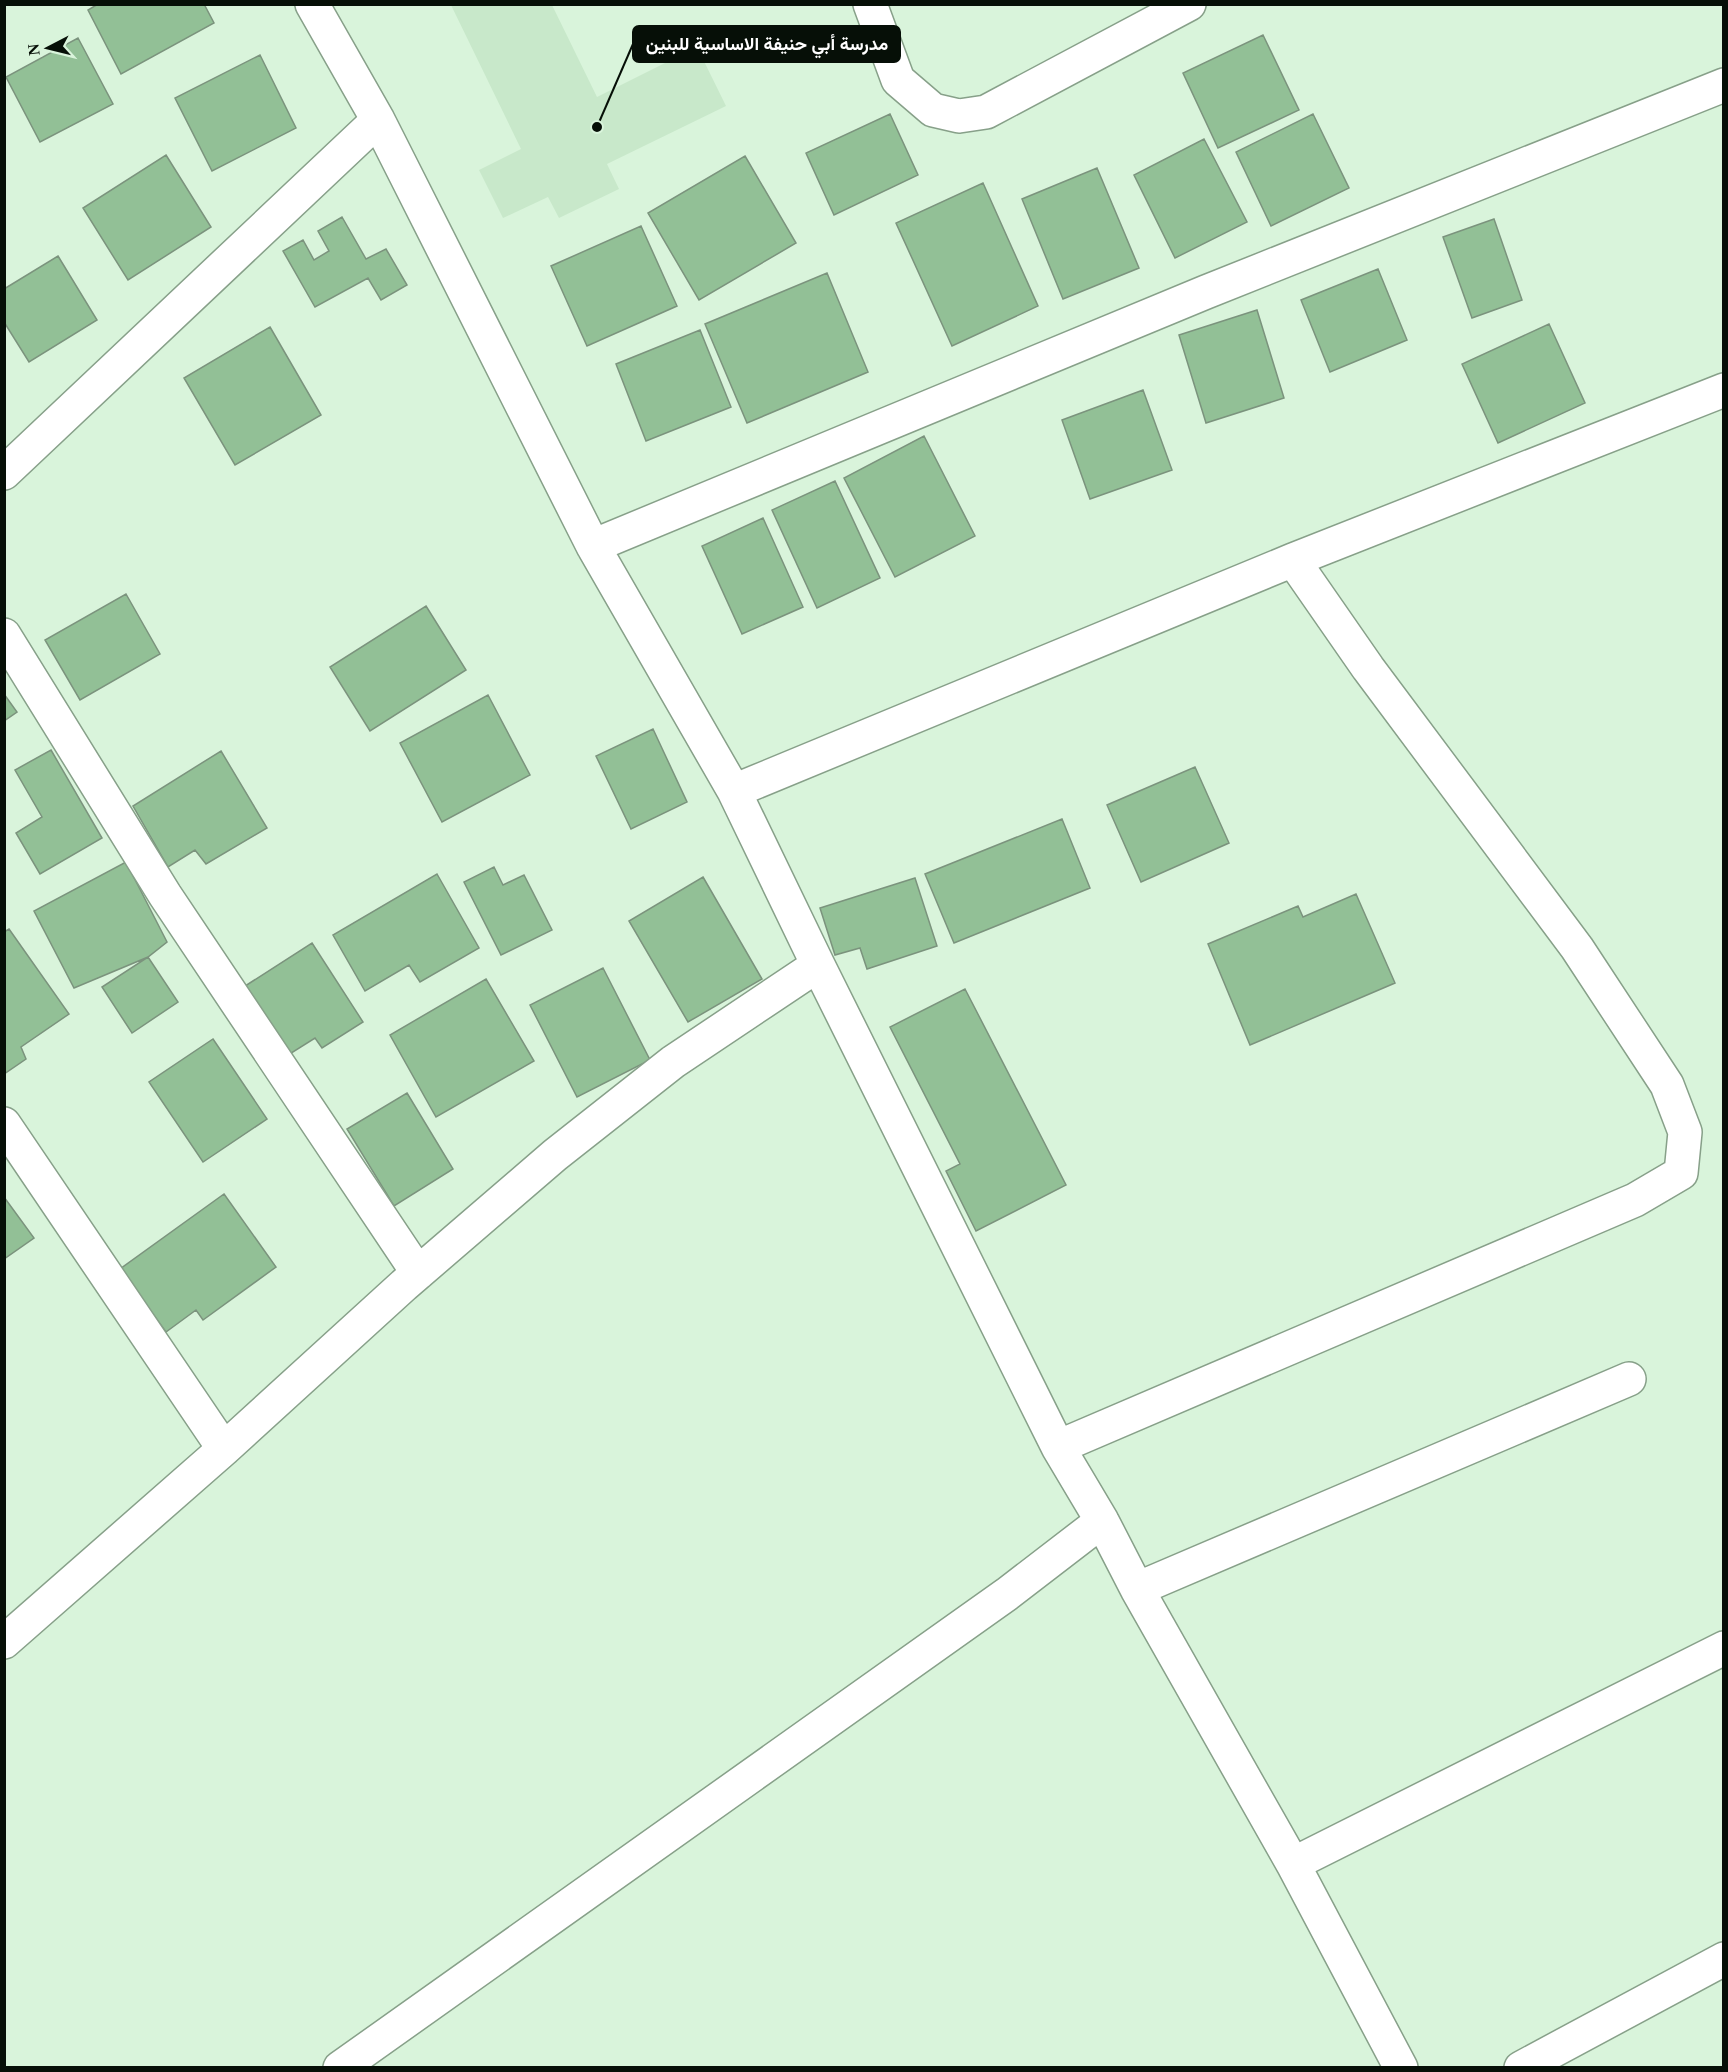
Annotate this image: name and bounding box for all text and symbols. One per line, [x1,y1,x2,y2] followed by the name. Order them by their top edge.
[18,18,78,78] north arrow
[633,26,900,62] callout: مدرسة أبي حنيفة الاساسية للبنين
[646,34,888,59] text: مدرسة أبي حنيفة الاساسية للبنين
[24,43,43,57] text: N

